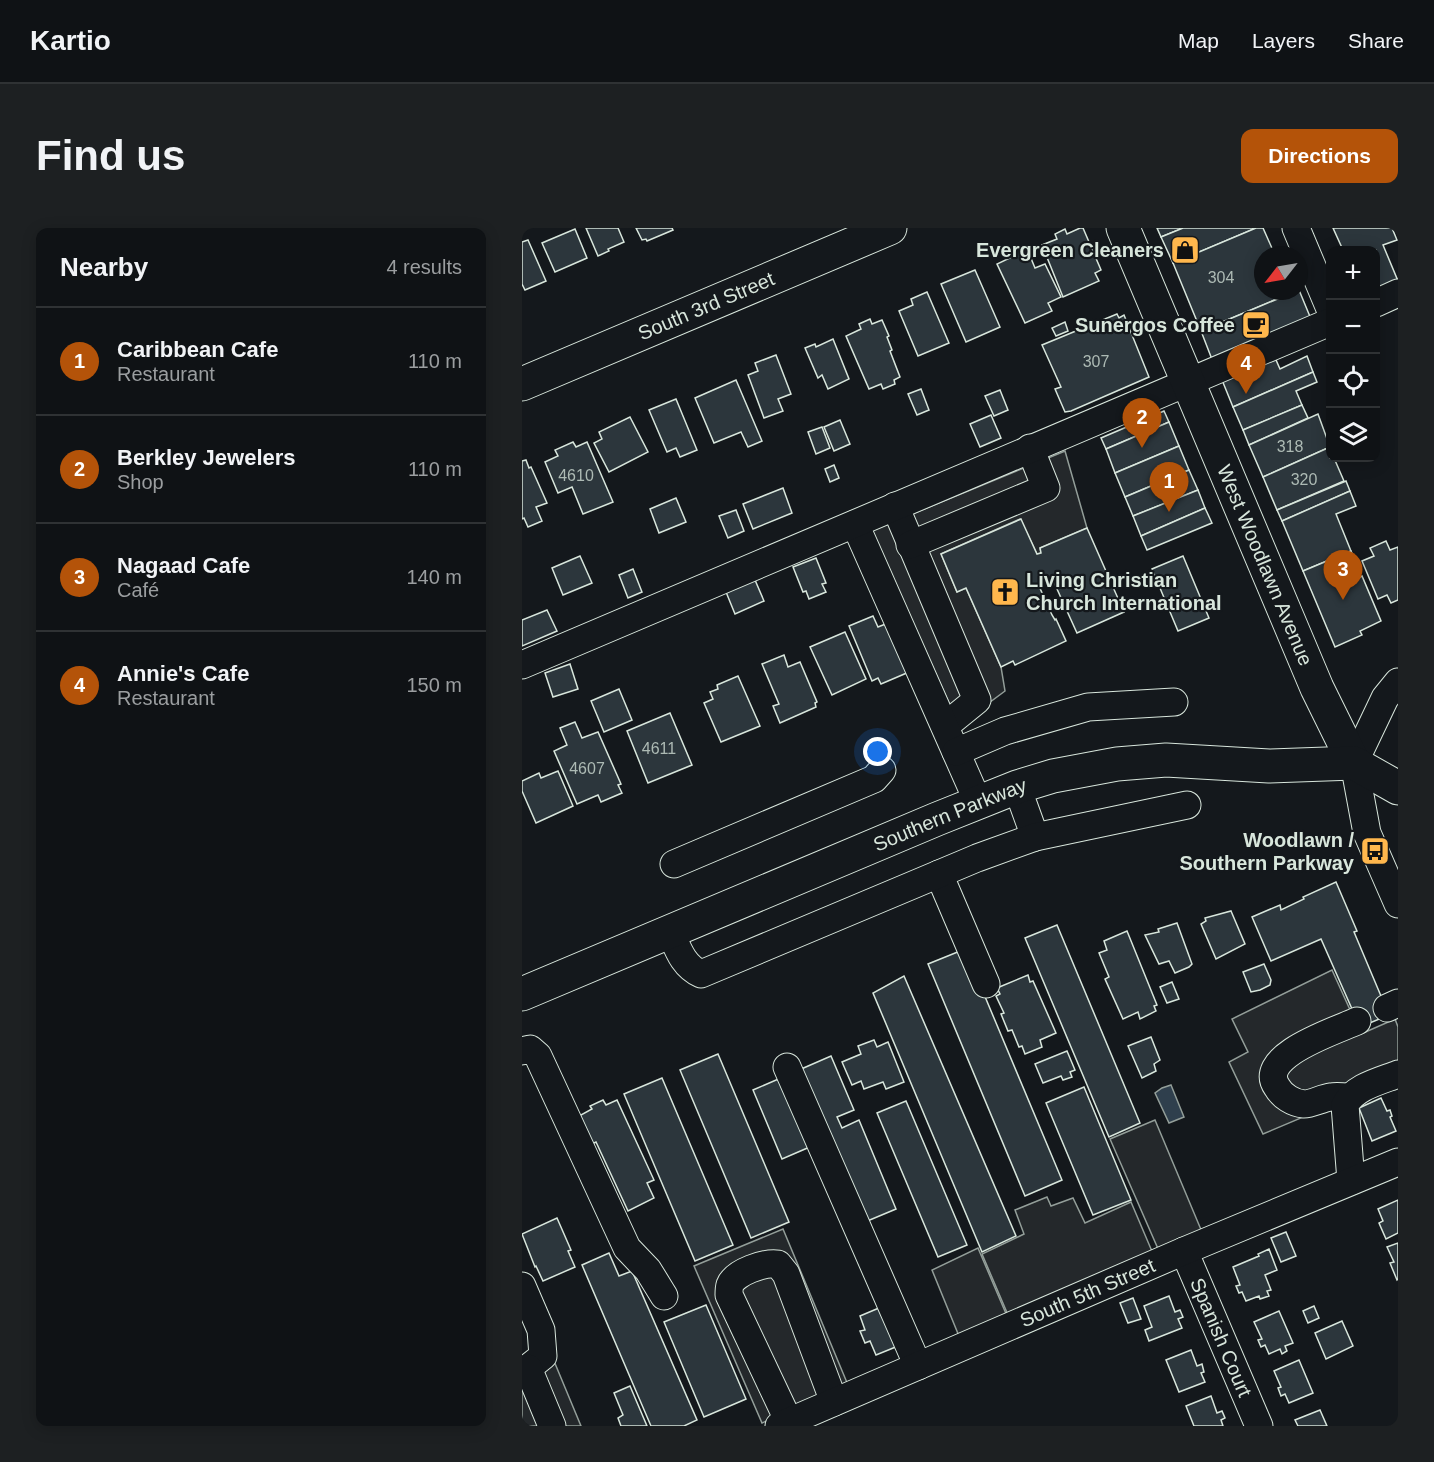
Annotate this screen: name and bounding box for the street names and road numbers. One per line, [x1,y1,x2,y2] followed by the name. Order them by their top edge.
[635,267,778,345] street label: South 3rd Street
[1213,462,1317,669] street label: West Woodlawn Avenue
[870,774,1029,856] street label: Southern Parkway
[1017,1254,1159,1332] street label: South 5th Street
[1186,1275,1256,1400] street label: Spanish Court

